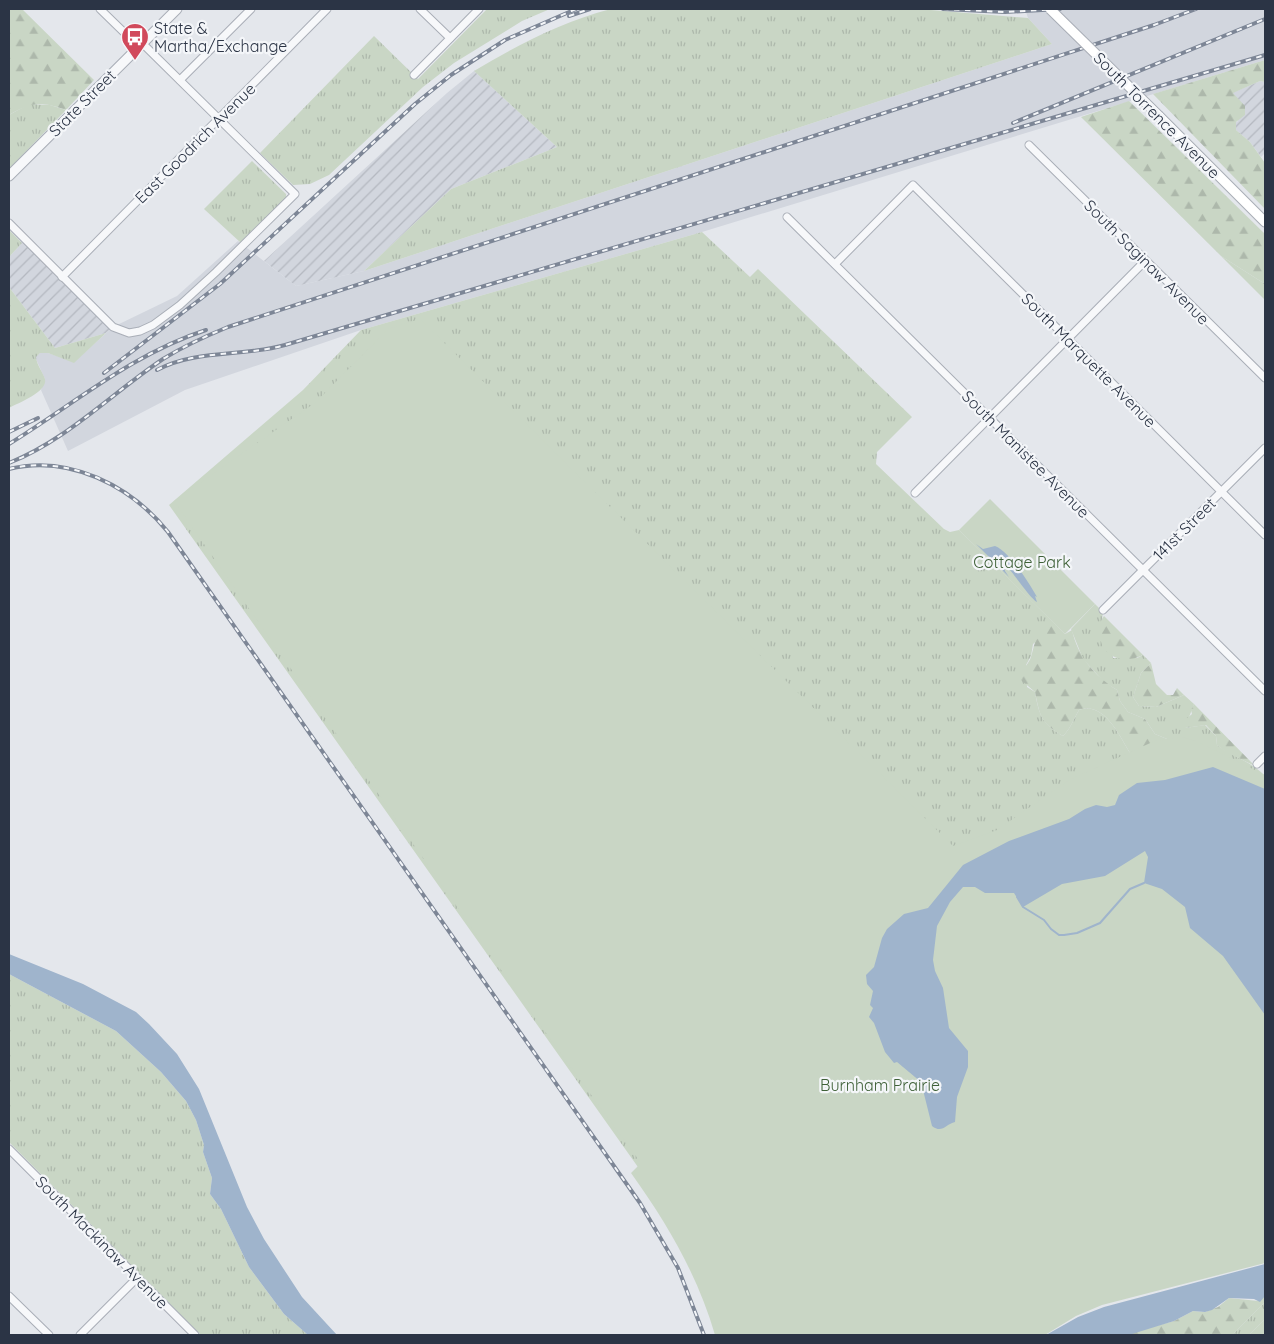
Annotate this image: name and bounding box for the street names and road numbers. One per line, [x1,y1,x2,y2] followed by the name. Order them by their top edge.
[1090,48,1224,182] street label: South Torrence Avenue
[44,65,120,141] street label: State Street
[131,79,259,207] street label: East Goodrich Avenue
[1080,195,1214,329] street label: South Saginaw Avenue
[1018,289,1160,431] street label: South Marquette Avenue
[958,386,1094,522] street label: South Manistee Avenue
[1148,493,1220,565] street label: 141st Street
[31,1171,173,1313] street label: South Mackinaw Avenue

